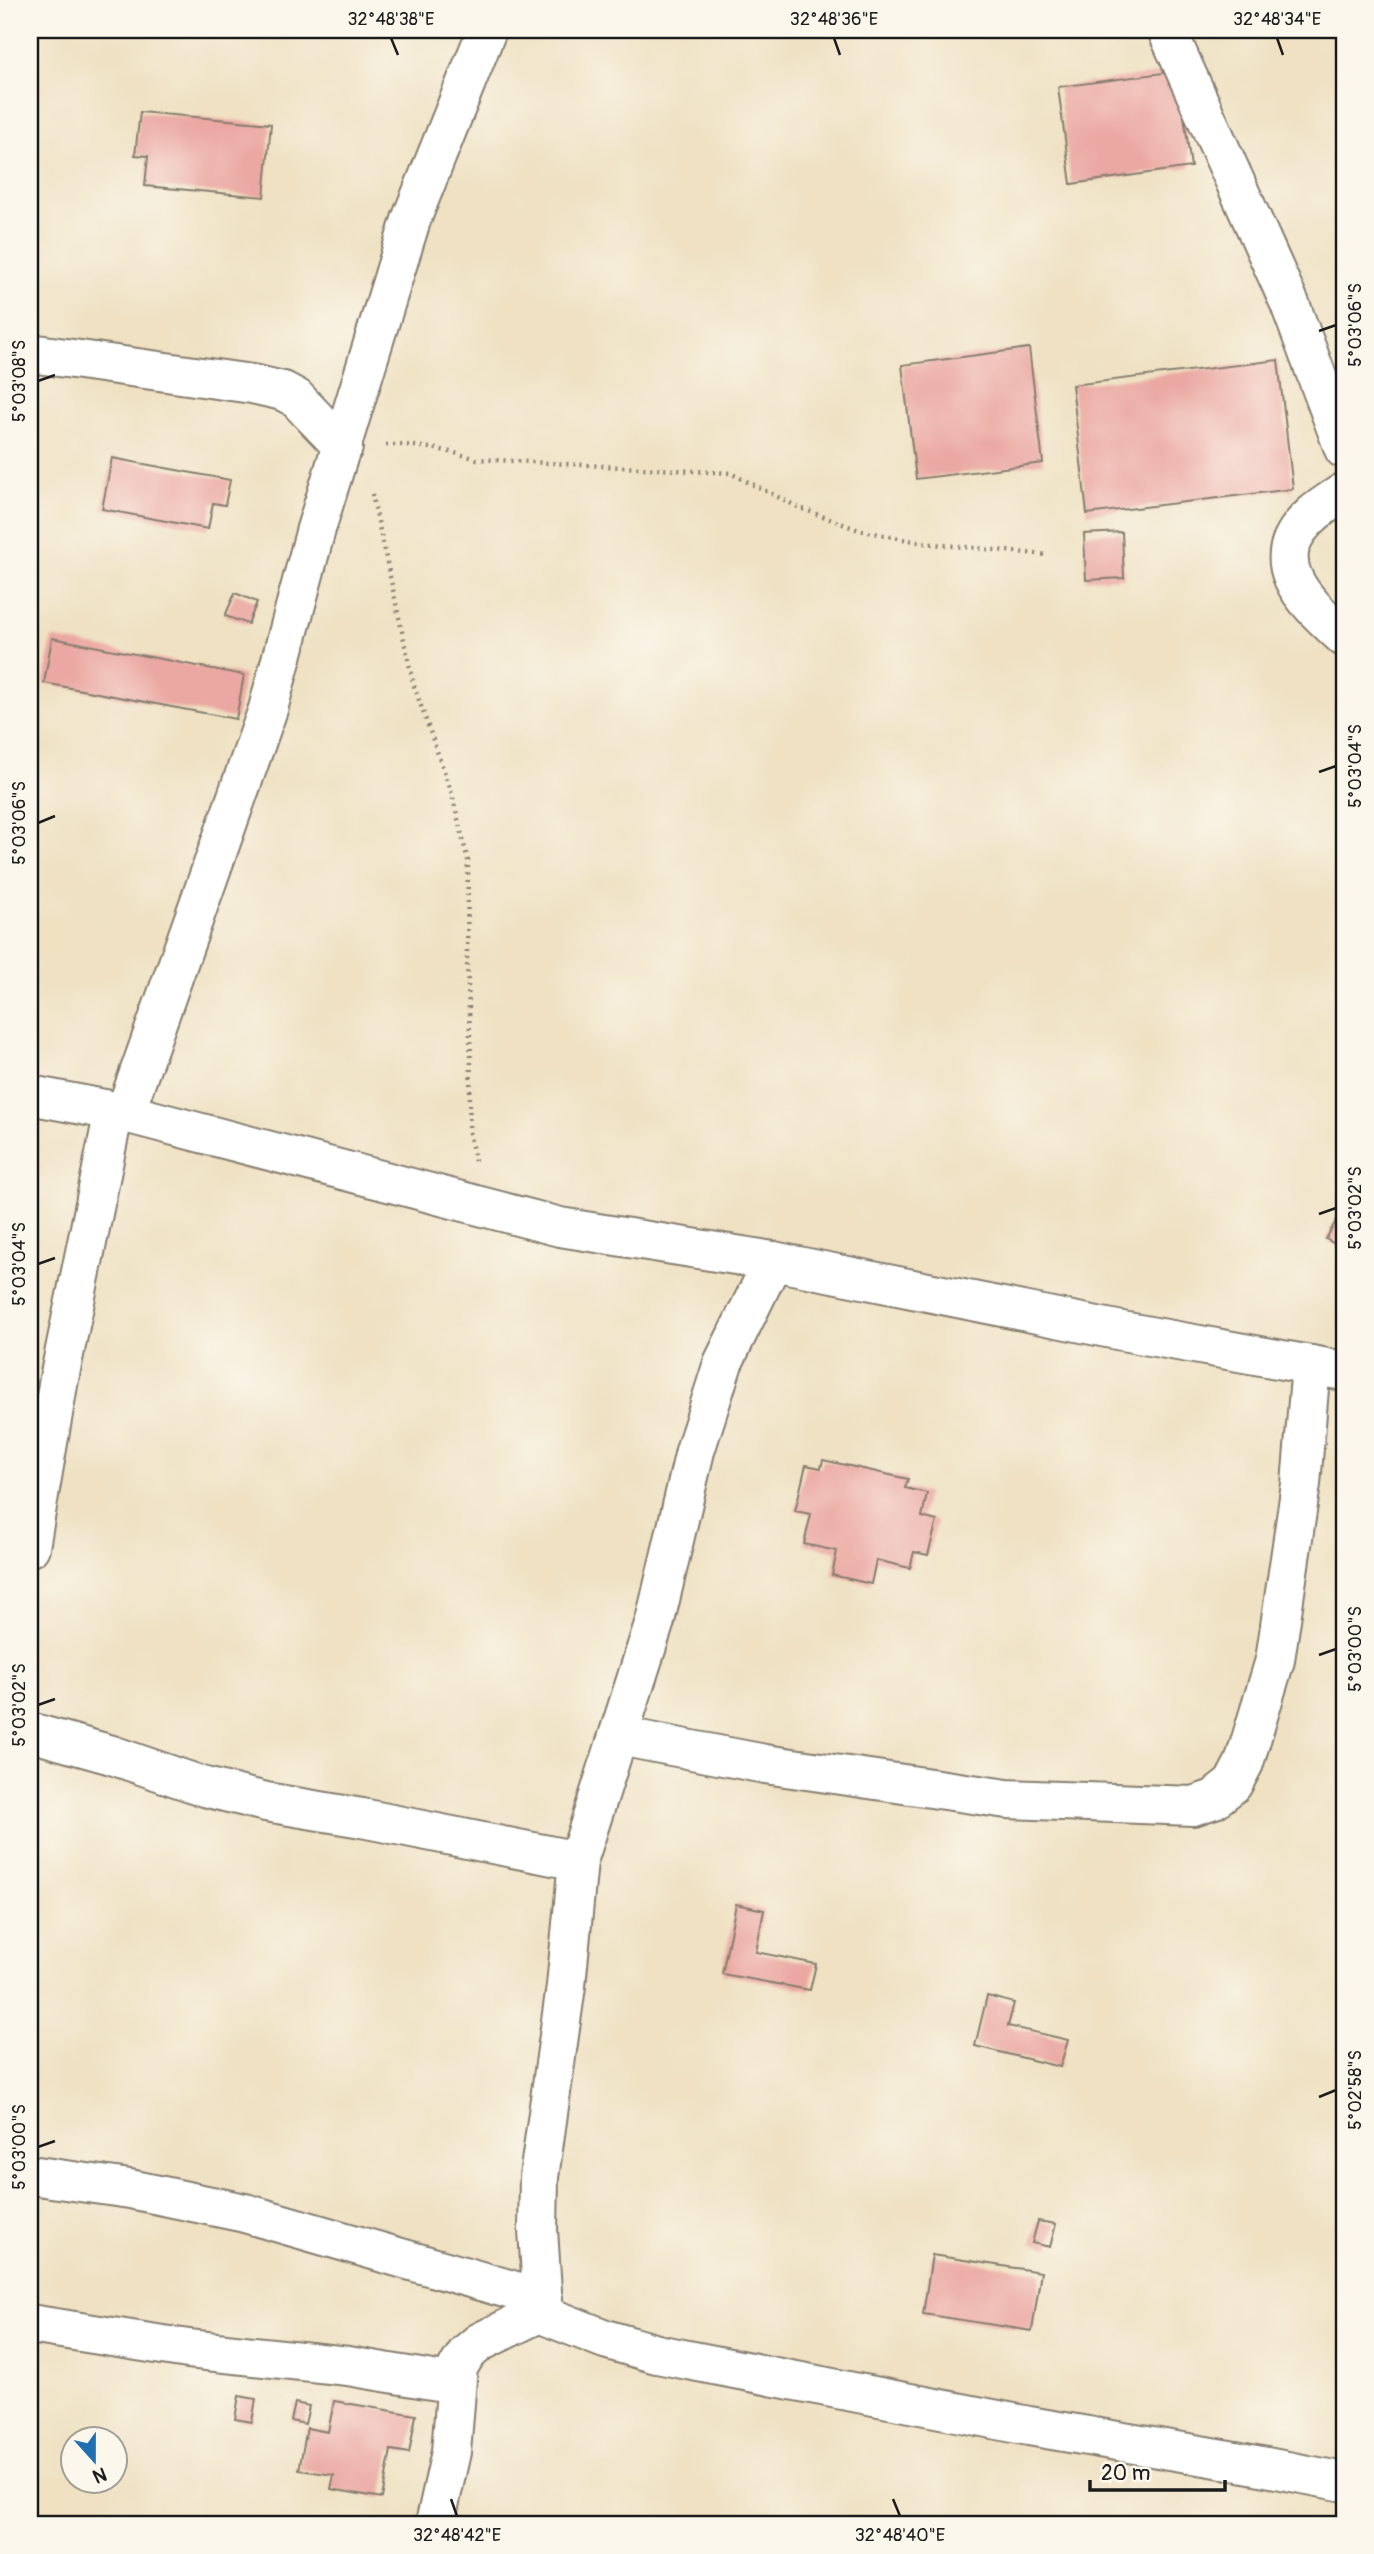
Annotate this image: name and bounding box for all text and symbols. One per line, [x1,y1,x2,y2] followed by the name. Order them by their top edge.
[348,8,434,31] text: 32°48'38"E
[790,8,878,31] text: 32°48'36"E
[1233,8,1321,31] text: 32°48'34"E
[1344,283,1367,367] text: 5°03'06"S
[8,340,31,422] text: 5°03'08"S
[1344,724,1367,808] text: 5°03'04"S
[8,781,31,865] text: 5°03'06"S
[1344,1166,1367,1250] text: 5°03'02"S
[8,1222,31,1306] text: 5°03'04"S
[1344,1606,1367,1692] text: 5°03'00"S
[8,1663,31,1747] text: 5°03'02"S
[1344,2050,1367,2130] text: 5°02'58"S
[8,2104,31,2190] text: 5°03'00"S
[60,2424,130,2494] north arrow
[1090,2449,1225,2493] scale bar
[1101,2460,1150,2487] text: 20 m
[89,2461,110,2488] text: N
[413,2524,501,2547] text: 32°48'42"E
[855,2524,945,2547] text: 32°48'40"E

